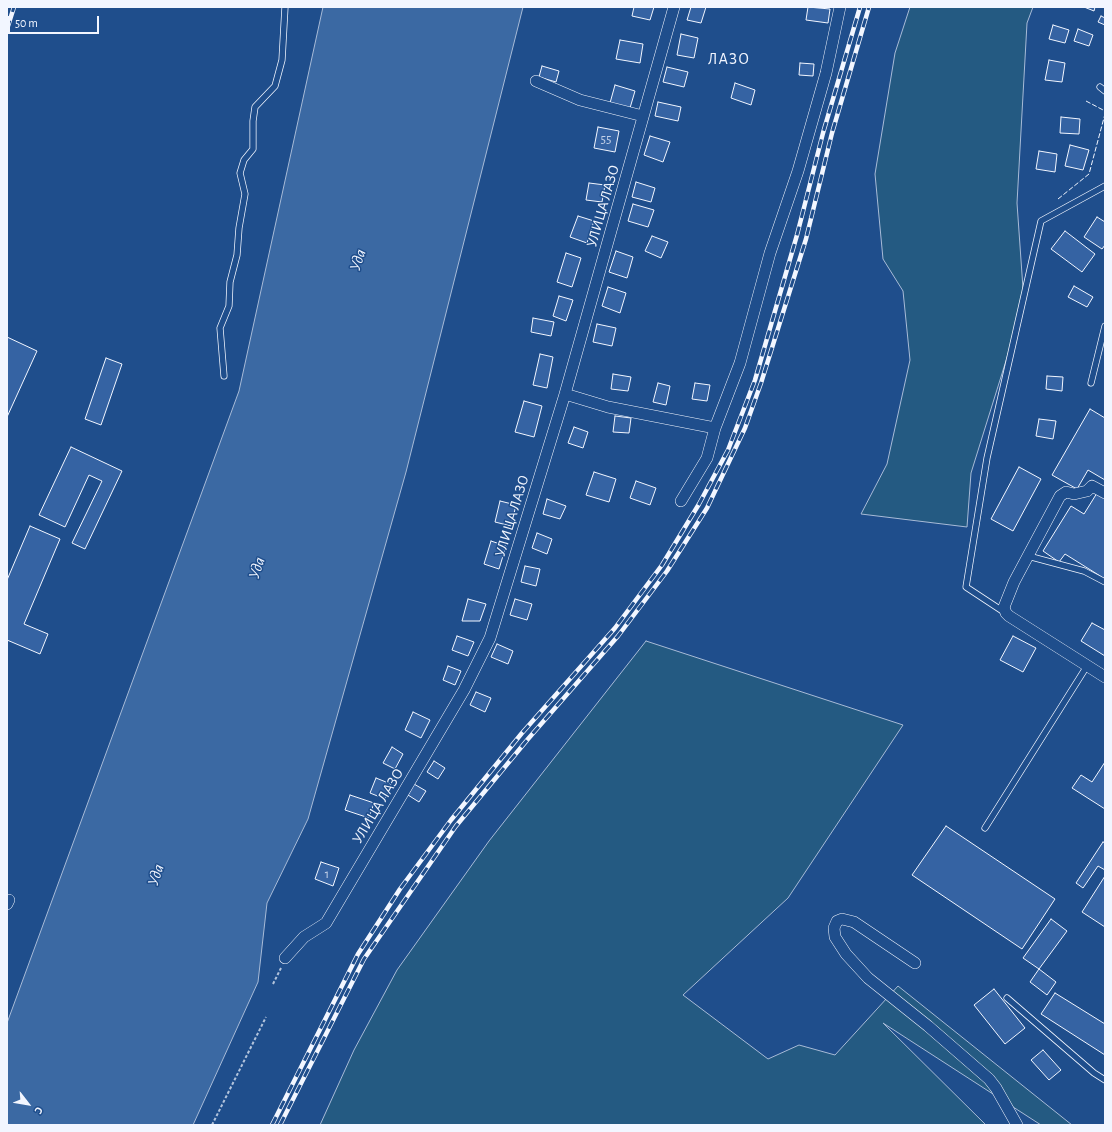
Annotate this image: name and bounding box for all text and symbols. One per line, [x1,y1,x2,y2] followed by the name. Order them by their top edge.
[10,8,101,34] scale bar
[15,17,38,29] text: 50 m
[708,49,750,69] district label: ЛАЗО
[601,131,611,147] house number: 55
[583,163,623,249] street label: УЛИЦА ЛАЗО
[346,247,370,273] water label: Уда
[491,473,533,559] street label: УЛИЦА ЛАЗО
[245,555,269,581] water label: Уда
[348,765,408,847] street label: УЛИЦА ЛАЗО
[144,862,168,888] water label: Уда
[325,866,329,882] house number: 1
[8,1084,48,1124] north arrow
[32,1105,45,1116] text: С

